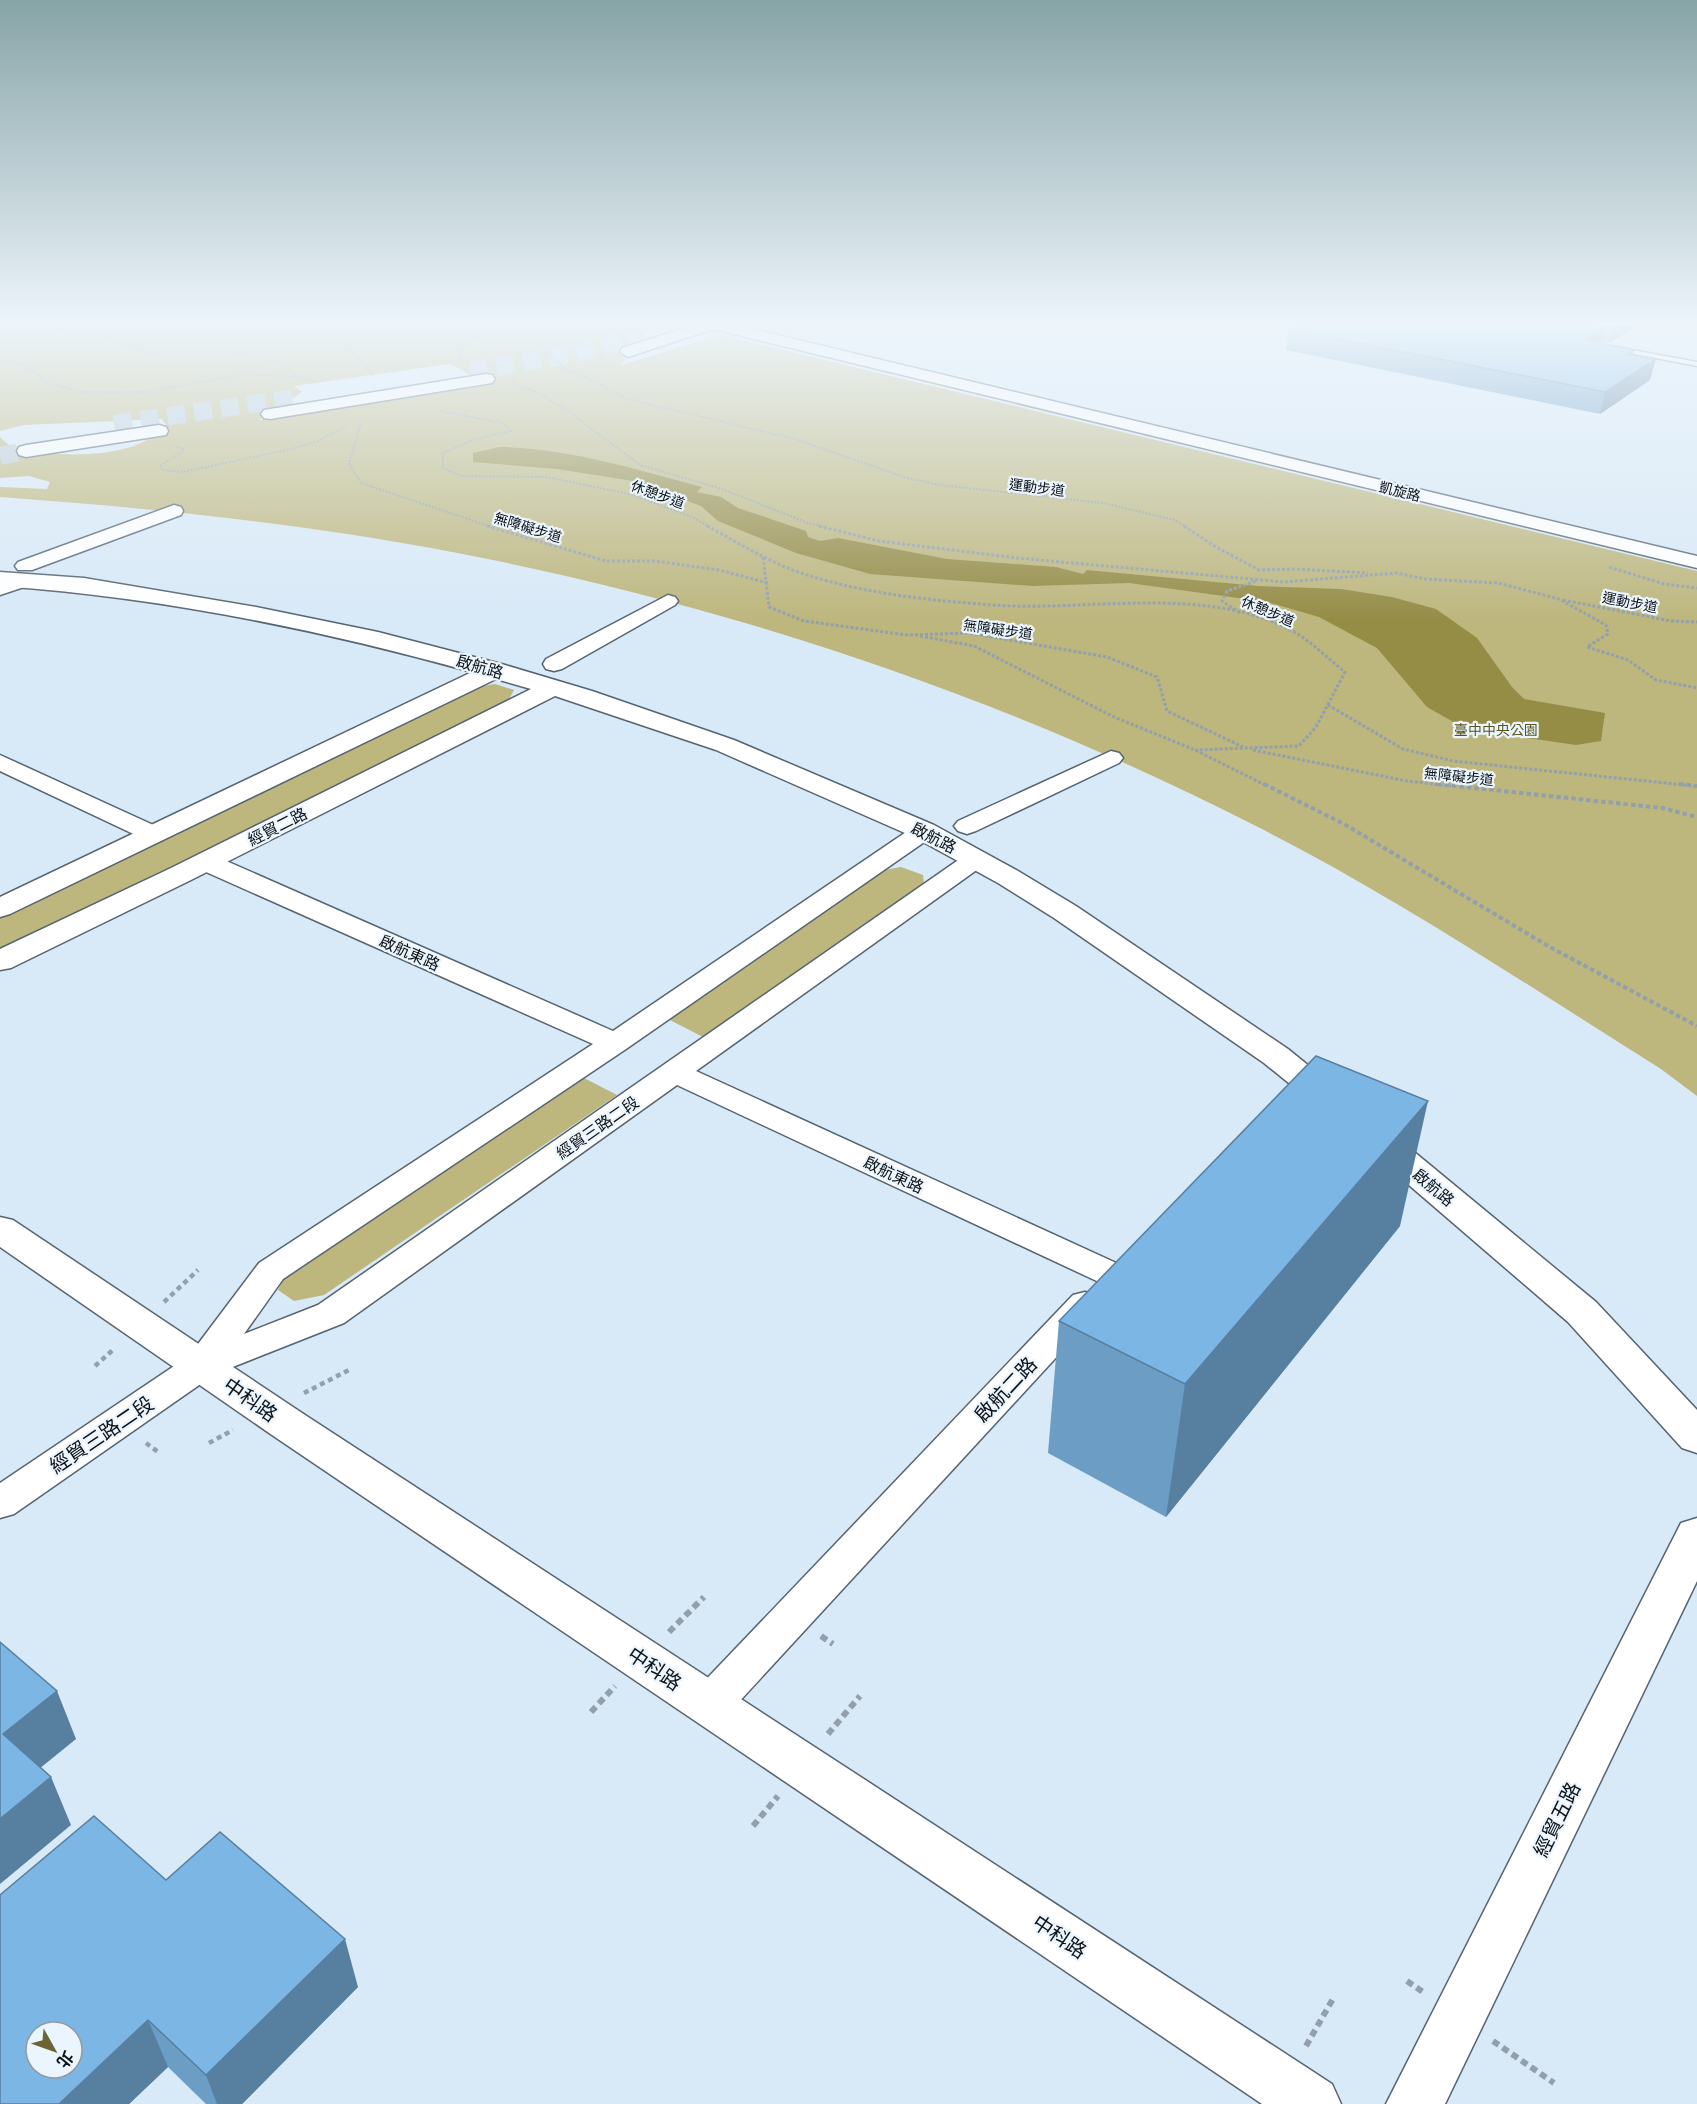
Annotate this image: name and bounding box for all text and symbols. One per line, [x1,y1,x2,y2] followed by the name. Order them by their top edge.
[1008,475,1066,499] street label: 運動步道
[629,476,687,512] street label: 休憩步道
[1378,478,1422,504] street label: 凱旋路
[492,509,564,545] street label: 無障礙步道
[1601,588,1659,616] street label: 運動步道
[1239,592,1297,630] street label: 休憩步道
[962,616,1034,642] street label: 無障礙步道
[454,650,506,682] street label: 啟航路
[1454,721,1538,738] park label: 臺中中央公園
[1423,764,1495,788] street label: 無障礙步道
[244,803,310,849] street label: 經貿二路
[908,818,960,856] street label: 啟航路
[377,930,443,974] street label: 啟航東路
[552,1092,642,1162] street label: 經貿三路二段
[861,1152,927,1196] street label: 啟航東路
[1410,1164,1458,1210] street label: 啟航路
[969,1352,1041,1426] street label: 啟航二路
[220,1372,282,1426] street label: 中科路
[45,1390,157,1478] street label: 經貿三路二段
[623,1641,687,1695] street label: 中科路
[1528,1778,1584,1860] street label: 經貿五路
[1028,1909,1092,1963] street label: 中科路
[24,2020,84,2080] north arrow
[53,2048,78,2072] text: 北

